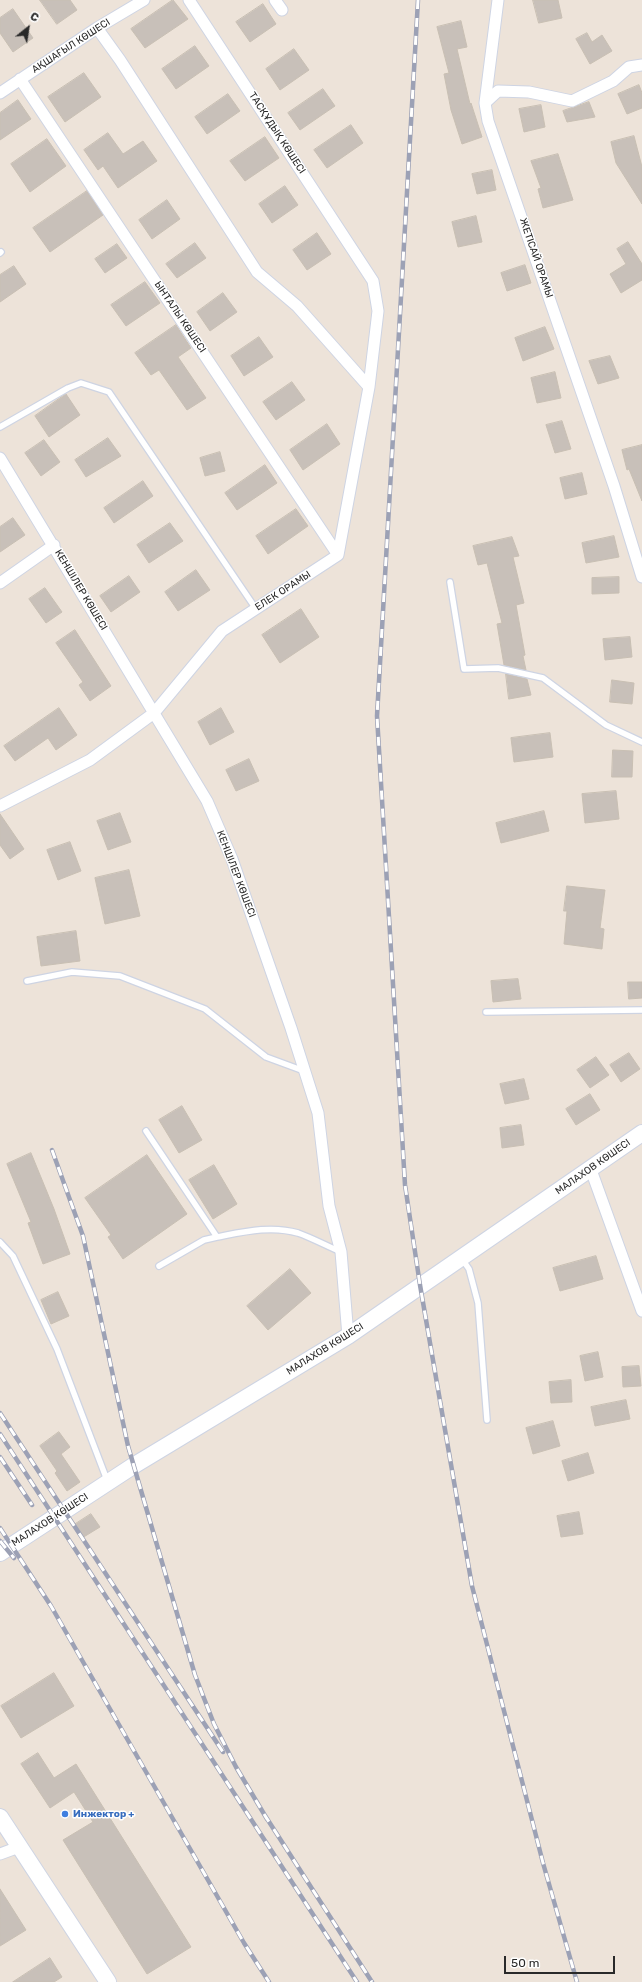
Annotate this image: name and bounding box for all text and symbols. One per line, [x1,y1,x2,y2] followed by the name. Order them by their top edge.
[8,8,48,48] north arrow
[30,16,112,76] street label: АҚШАҒЫЛ КӨШЕСІ
[246,90,308,176] street label: ТАСҚҰДЫҚ КӨШЕСІ
[517,216,555,300] street label: ЖЕТІСАЙ ОРАМЫ
[152,279,208,355] street label: ЫНТАЛЫ КӨШЕСІ
[52,547,110,633] street label: КЕНШІЛЕР КӨШЕСІ
[253,569,313,613] street label: ЕЛЕК ОРАМЫ
[214,829,258,919] street label: КЕНШІЛЕР КӨШЕСІ
[553,1137,633,1197] street label: МАЛАХОВ КӨШЕСІ
[284,1320,366,1378] street label: МАЛАХОВ КӨШЕСІ
[10,1491,90,1549] street label: МАЛАХОВ КӨШЕСІ
[73,1808,134,1820] place label: Инжектор +
[60,1809,70,1819] marker: Инжектор +
[506,1948,617,1974] scale bar
[511,1956,539,1970] text: 50 m

